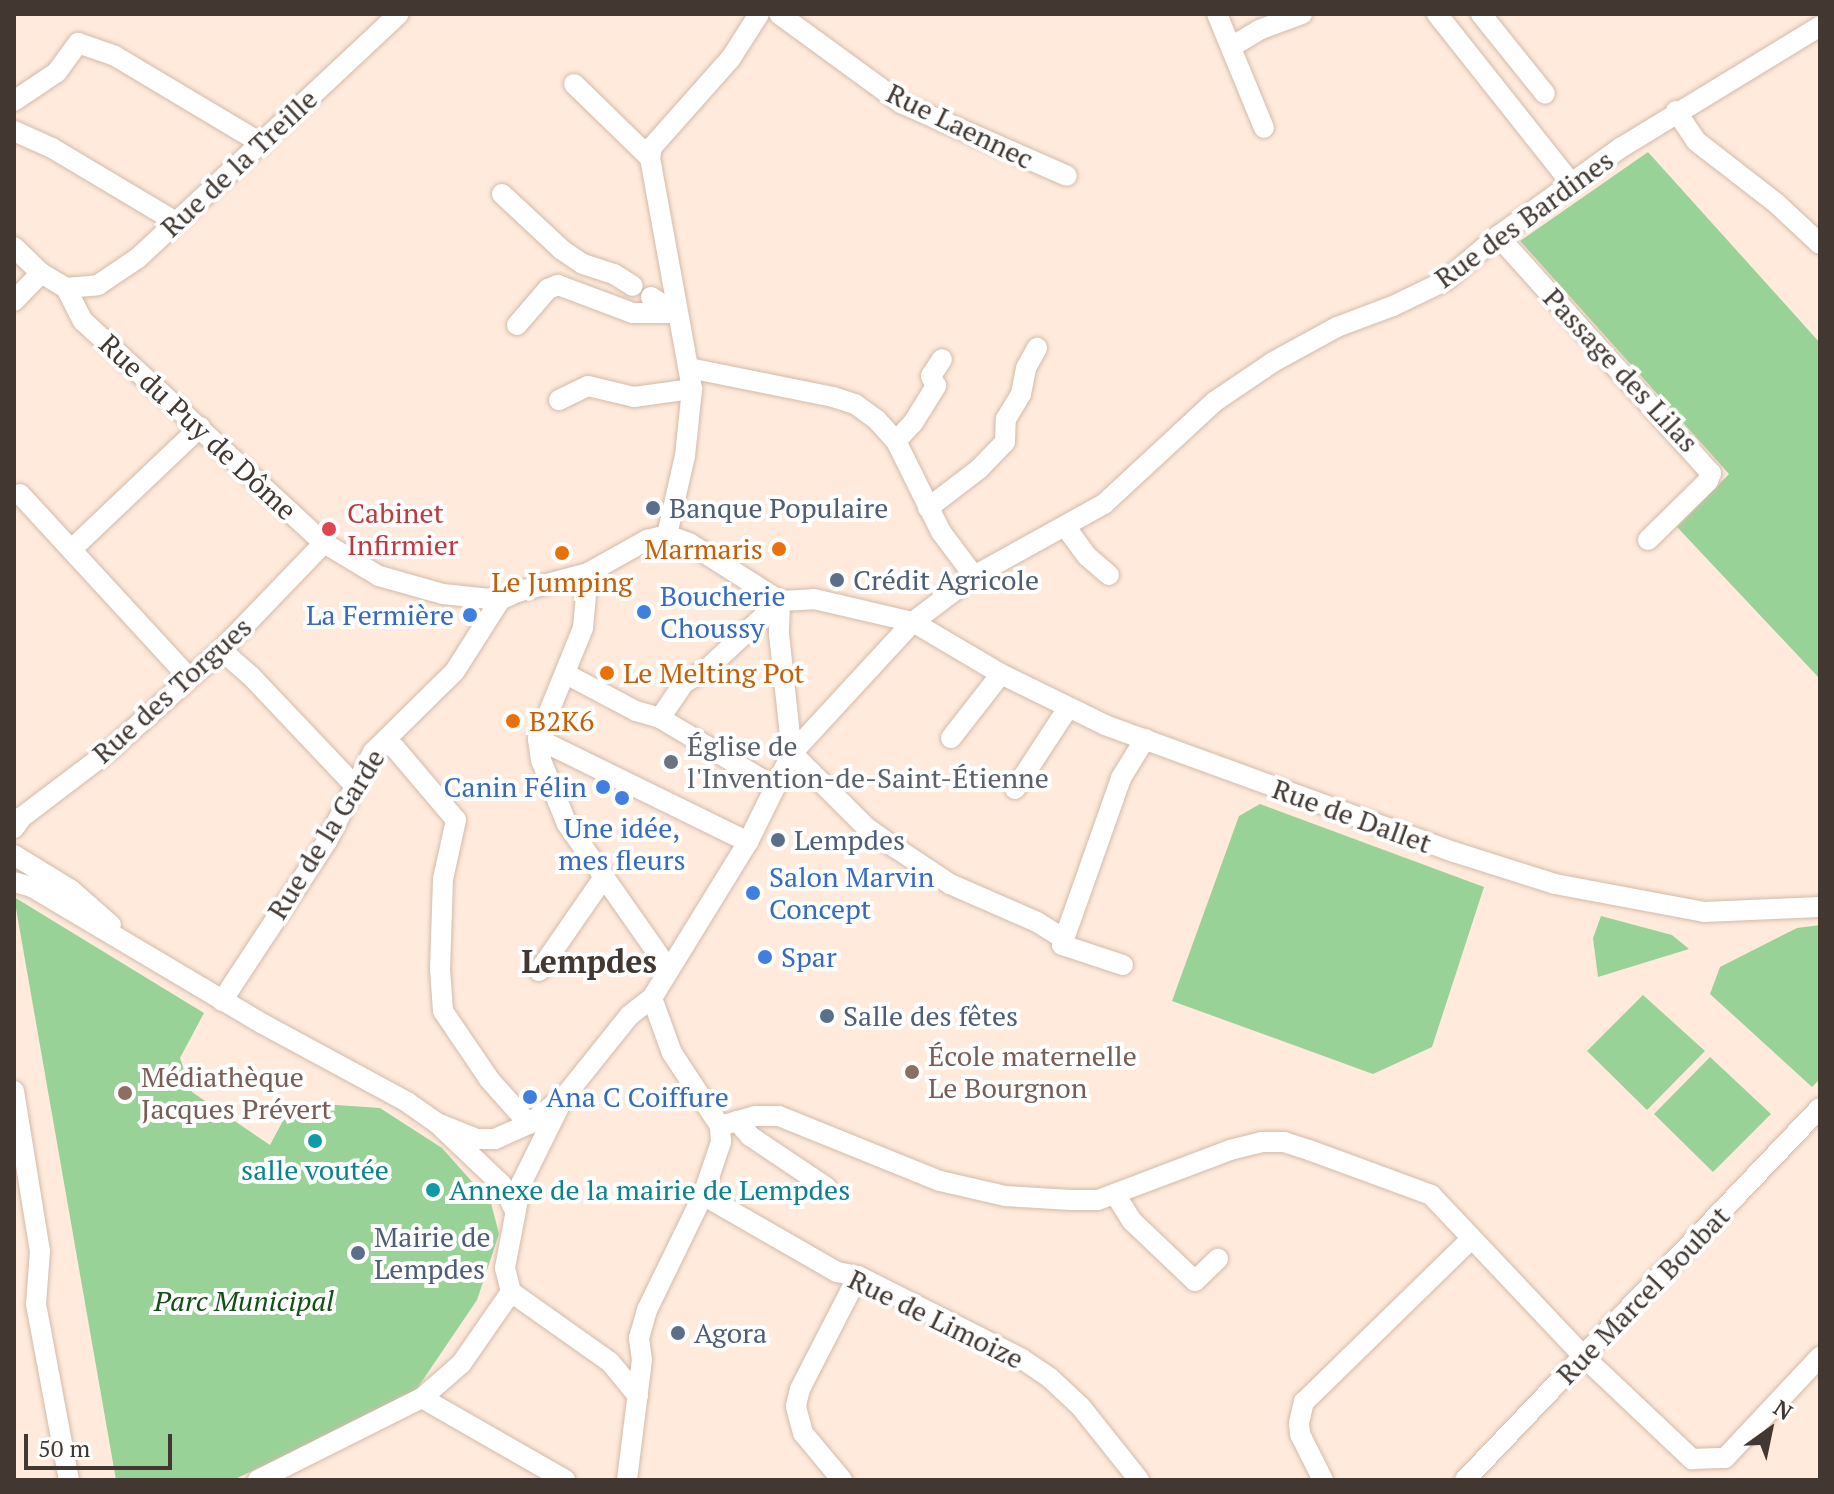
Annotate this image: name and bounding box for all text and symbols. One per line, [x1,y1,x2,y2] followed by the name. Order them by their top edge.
[881,76,1039,176] street label: Rue Laennec
[154,82,324,244] street label: Rue de la Treille
[1428,143,1620,295] street label: Rue des Bardines
[1536,281,1706,459] street label: Passage des Lilas
[93,327,303,527] street label: Rue du Puy de Dôme
[669,491,888,525] place label: Banque Populaire
[347,496,458,562] place label: Cabinet Infirmier
[644,499,662,517] marker: Banque Populaire
[318,518,340,540] marker: Cabinet Infirmier
[644,532,763,566] place label: Marmaris
[770,540,788,558] marker: Marmaris
[553,544,571,562] marker: Le Jumping
[853,563,1040,597] place label: Crédit Agricole
[491,565,633,599] place label: Le Jumping
[828,571,846,589] marker: Crédit Agricole
[660,579,786,645] place label: Boucherie Choussy
[306,598,454,632] place label: La Fermière
[635,603,653,621] marker: Boucherie Choussy
[461,606,479,624] marker: La Fermière
[86,610,258,770] street label: Rue des Torgues
[623,656,804,690] place label: Le Melting Pot
[598,664,616,682] marker: Le Melting Pot
[529,704,594,738] place label: B2K6
[504,712,522,730] marker: B2K6
[687,729,1049,795] place label: Église de l'Invention-de-Saint-Étienne
[260,743,392,925] street label: Rue de la Garde
[662,753,680,771] marker: Église de l'Invention-de-Saint-Étienne
[444,770,587,804] place label: Canin Félin
[1268,772,1436,860] street label: Rue de Dallet
[594,778,612,796] marker: Canin Félin
[613,789,631,807] marker: Une idée, mes fleurs
[558,811,686,877] place label: Une idée, mes fleurs
[794,823,905,857] place label: Lempdes
[769,831,787,849] marker: Lempdes
[769,860,934,926] place label: Salon Marvin Concept
[744,884,762,902] marker: Salon Marvin Concept
[781,940,837,974] place label: Spar
[521,942,657,980] district label: Lempdes
[756,948,774,966] marker: Spar
[843,999,1018,1033] place label: Salle des fêtes
[818,1007,836,1025] marker: Salle des fêtes
[928,1039,1137,1105] place label: École maternelle Le Bourgnon
[141,1060,332,1126] place label: Médiathèque Jacques Prévert
[903,1063,921,1081] marker: École maternelle Le Bourgnon
[546,1080,729,1114] place label: Ana C Coiffure
[116,1084,134,1102] marker: Médiathèque Jacques Prévert
[521,1088,539,1106] marker: Ana C Coiffure
[306,1132,324,1150] marker: salle voutée
[241,1153,389,1187] place label: salle voutée
[449,1173,850,1207] place label: Annexe de la mairie de Lempdes
[424,1181,442,1199] marker: Annexe de la mairie de Lempdes
[1550,1199,1736,1391] street label: Rue Marcel Boubat
[374,1220,491,1286] place label: Mairie de Lempdes
[349,1244,367,1262] marker: Mairie de Lempdes
[843,1262,1029,1376] street label: Rue de Limoize
[154,1284,334,1318] park label: Parc Municipal
[694,1316,767,1350] place label: Agora
[669,1324,687,1342] marker: Agora
[1730,1390,1810,1470] north arrow
[1768,1393,1798,1426] text: N
[28,1418,176,1468] scale bar
[38,1432,90,1464] text: 50 m

